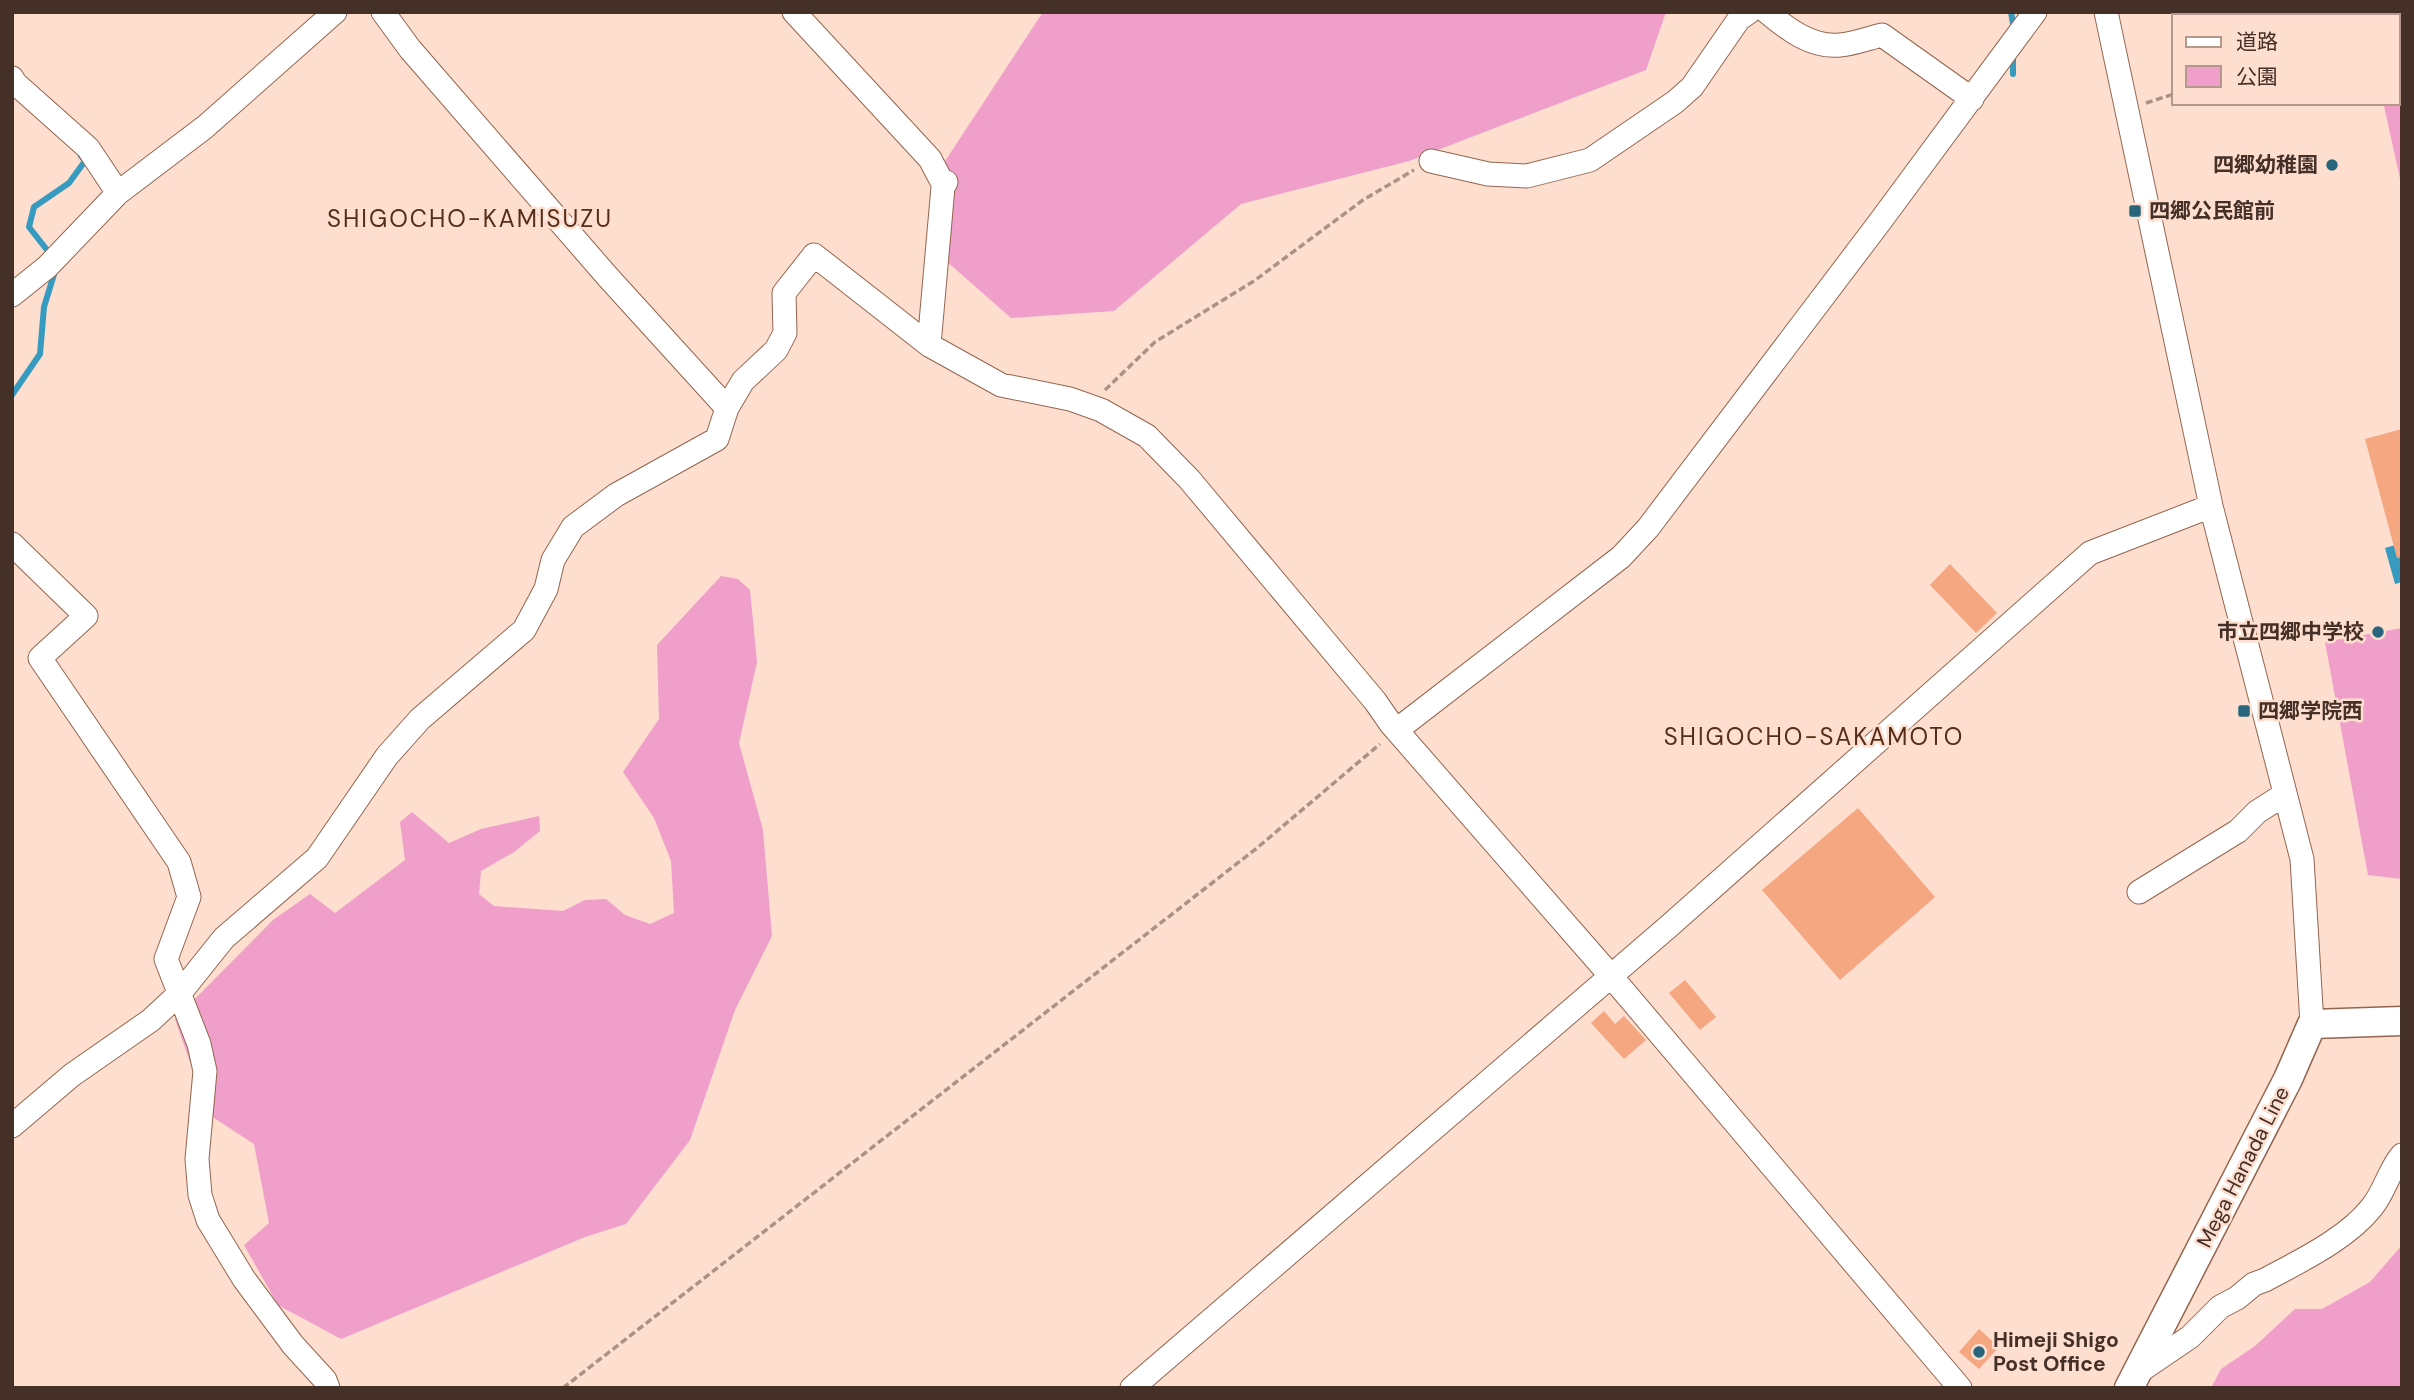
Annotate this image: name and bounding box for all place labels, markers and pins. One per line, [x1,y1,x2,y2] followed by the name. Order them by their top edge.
[2213,151,2318,179] place label: 四郷幼稚園
[2324,157,2340,173] marker: 四郷幼稚園
[2149,197,2275,225] place label: 四郷公民館前
[2127,203,2143,219] marker: 四郷公民館前
[2217,618,2364,646] place label: 市立四郷中学校
[2370,624,2386,640] marker: 市立四郷中学校
[2258,697,2363,725] place label: 四郷学院西
[2236,703,2252,719] marker: 四郷学院西
[1993,1326,2119,1378] place label: Himeji Shigo Post Office
[1971,1344,1987,1360] marker: Himeji Shigo Post Office

